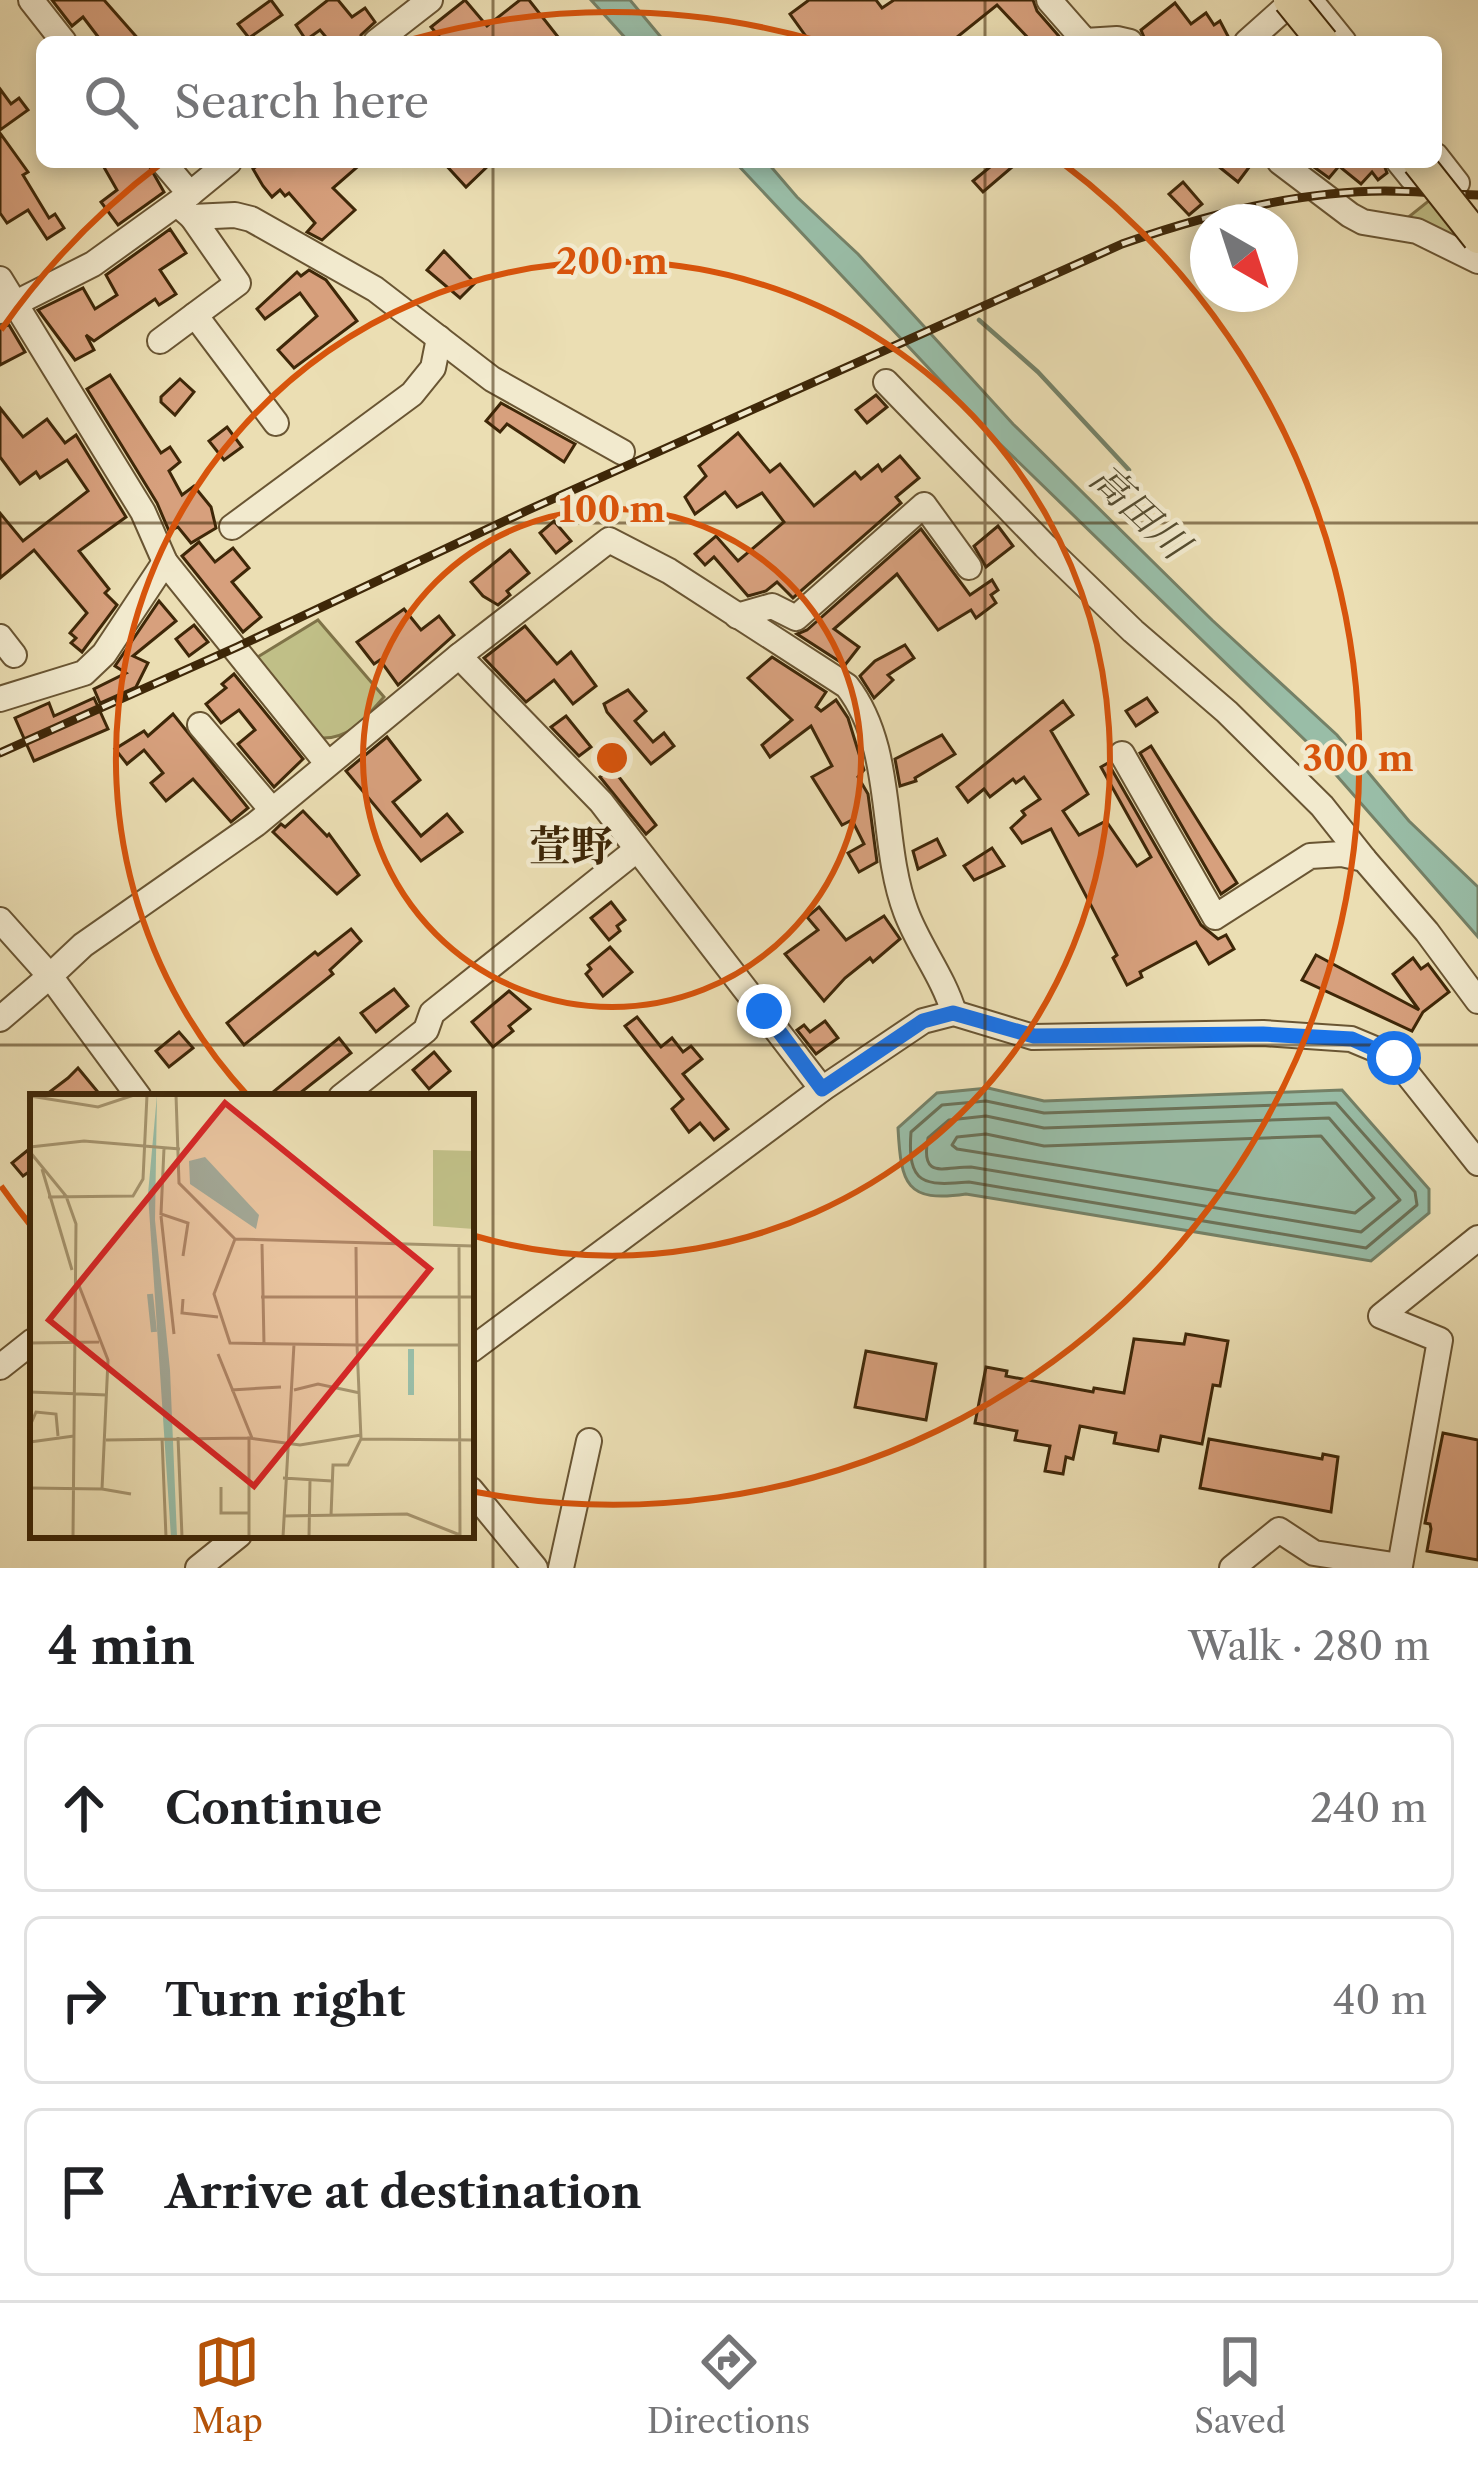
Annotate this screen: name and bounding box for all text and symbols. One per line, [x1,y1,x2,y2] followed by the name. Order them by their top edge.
[36,36,1442,168] search box
[78,69,144,135] icon: search
[174,74,429,130] text: Search here
[1190,204,1298,312] north arrow
[556,239,668,283] text: 200 m
[1081,454,1202,571] water label: 高田川
[559,487,665,531] text: 100 m
[1302,736,1414,780] text: 300 m
[591,737,633,779] centre of rings
[529,820,613,872] district label: 萱野
[737,984,791,1038] route end
[1367,1031,1421,1085] route start
[30,1094,474,1538] inset map
[48,1615,195,1677] text: 4 min
[1188,1622,1430,1670] text: Walk · 280 m
[51,1775,117,1841] icon: ahead
[165,1780,382,1836] text: Continue
[1311,1784,1427,1832] text: 240 m
[51,1967,117,2033] icon: right
[165,1972,405,2028] text: Turn right
[1333,1976,1427,2024] text: 40 m
[51,2159,117,2225] icon: arrive
[165,2164,642,2220] text: Arrive at destination
[192,2329,263,2442] tab: Map
[647,2329,810,2442] tab: Directions
[1194,2329,1286,2442] tab: Saved

